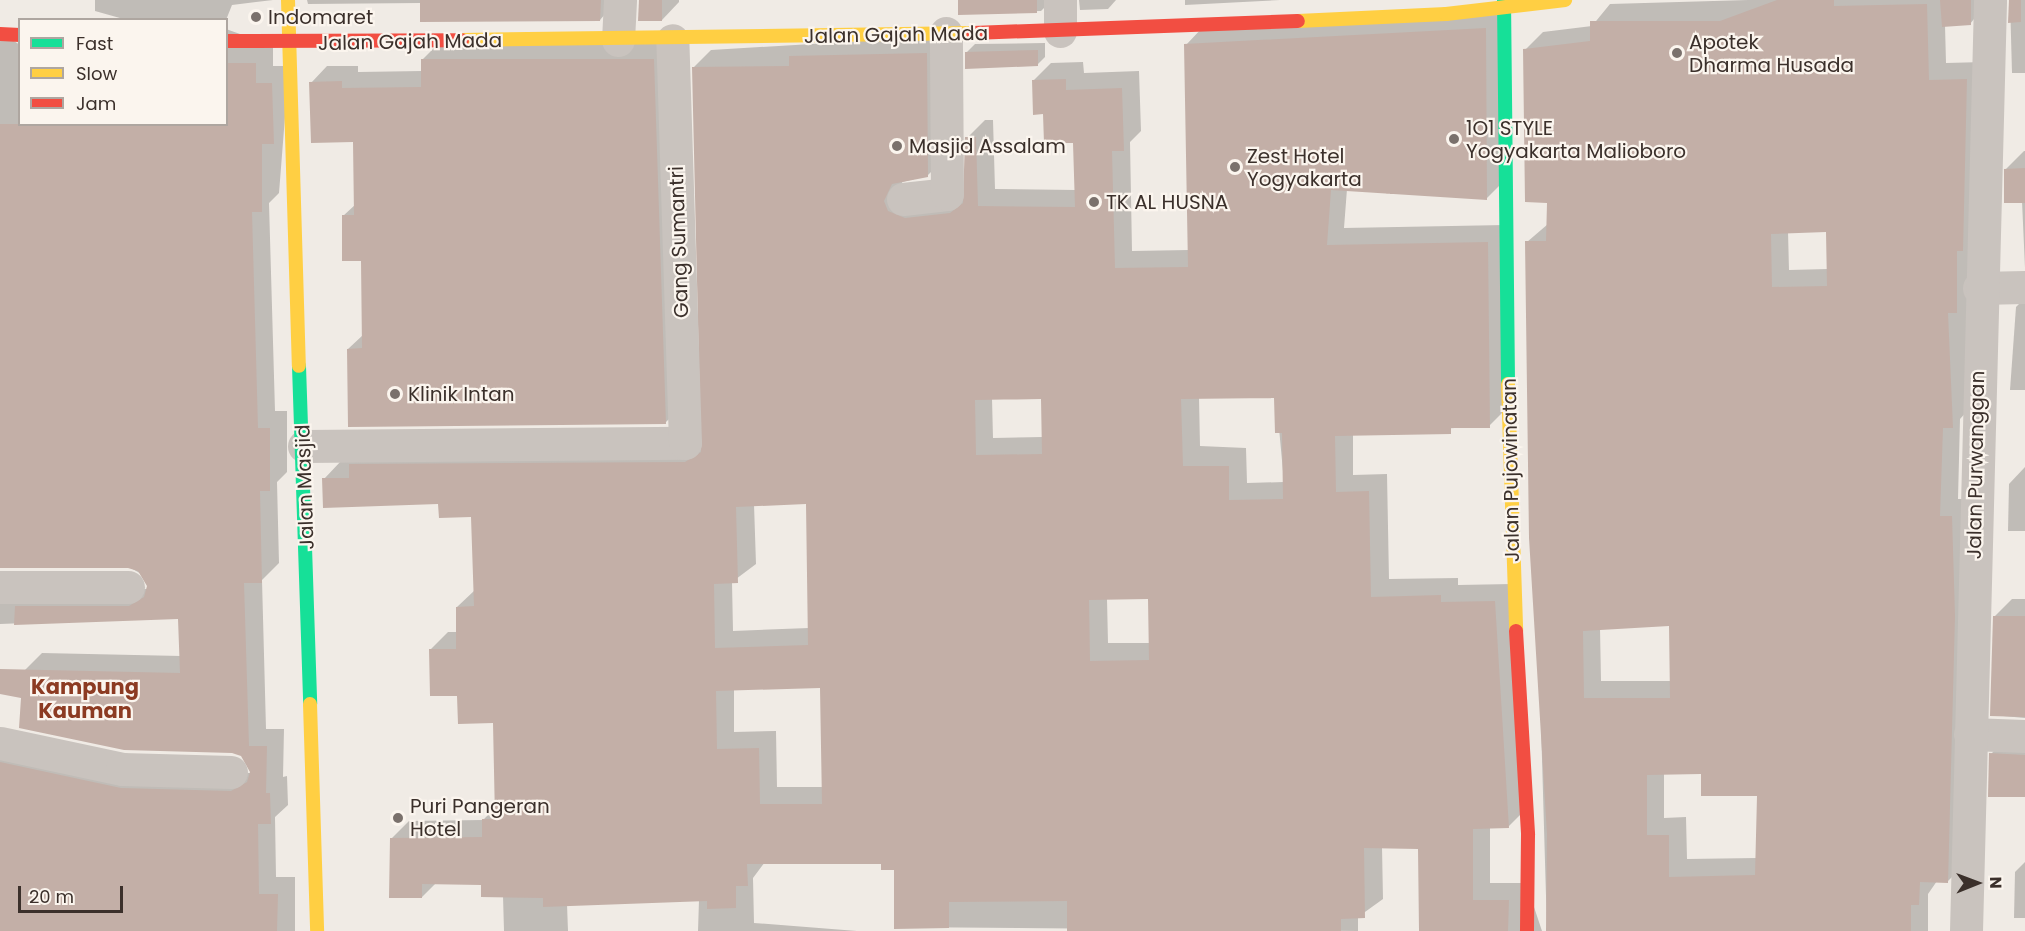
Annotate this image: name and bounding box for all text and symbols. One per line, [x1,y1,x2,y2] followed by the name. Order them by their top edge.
[268,5,373,29] place label: Indomaret
[249,10,263,24] marker: Indomaret
[18,18,228,126] legend
[804,21,988,49] street label: Jalan Gajah Mada
[318,28,502,56] street label: Jalan Gajah Mada
[1689,30,1854,77] place label: Apotek Dharma Husada
[76,31,113,56] text: Fast
[1670,46,1684,60] marker: Apotek Dharma Husada
[76,61,117,86] text: Slow
[76,91,116,116] text: Jam
[1466,116,1686,163] place label: 1O1 STYLE Yogyakarta Malioboro
[1447,132,1461,146] marker: 1O1 STYLE Yogyakarta Malioboro
[909,134,1066,158] place label: Masjid Assalam
[890,139,904,153] marker: Masjid Assalam
[1247,144,1362,191] place label: Zest Hotel Yogyakarta
[1228,160,1242,174] marker: Zest Hotel Yogyakarta
[664,166,694,318] street label: Gang Sumantri
[1106,190,1228,214] place label: TK AL HUSNA
[1087,195,1101,209] marker: TK AL HUSNA
[1962,370,1990,560] street label: Jalan Purwanggan
[1497,378,1525,562] street label: Jalan Pujowinatan
[408,382,514,406] place label: Klinik Intan
[386,385,404,403] marker: Klinik Intan
[291,424,319,550] street label: Jalan Masjid
[31,674,139,724] district label: Kampung Kauman
[410,795,550,842] place label: Puri Pangeran Hotel
[391,811,405,825] marker: Puri Pangeran Hotel
[1947,853,2007,913] north arrow
[21,874,126,912] scale bar
[1984,876,2007,889] text: N
[29,884,74,909] text: 20 m

